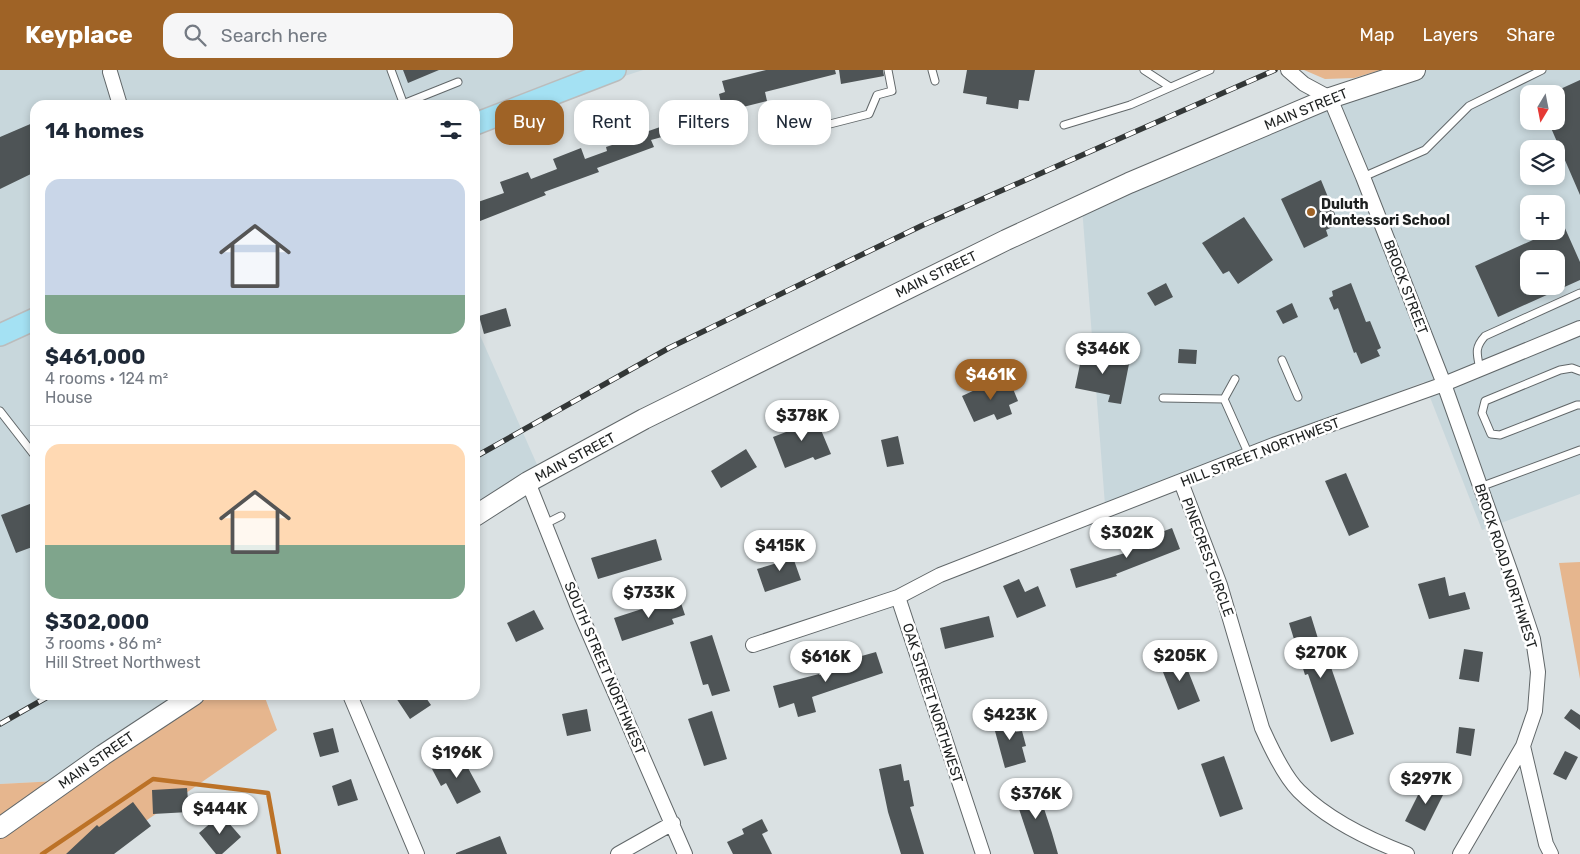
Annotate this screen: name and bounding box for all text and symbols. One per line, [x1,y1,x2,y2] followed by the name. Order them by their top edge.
[163,13,513,58] search box
[25,21,133,49] text: Keyplace
[181,21,209,49] icon: search
[221,24,327,47] text: Search here
[1360,24,1395,46] text: Map
[1423,24,1478,46] text: Layers
[1506,24,1555,46] text: Share
[1262,85,1350,134] street label: MAIN STREET
[1520,85,1565,130] north arrow
[1520,85,1565,295] map controls
[495,100,564,145] chip: Buy
[574,100,649,145] chip: Rent
[659,100,748,145] chip: Filters
[758,100,831,145] chip: New
[437,116,465,144] icon: filters
[45,118,144,143] text: 14 homes
[1520,140,1565,185] button: layers
[1520,195,1565,240] button: +
[1321,196,1450,229] place label: Duluth Montessori School
[1305,206,1317,218] marker: Duluth Montessori School
[210,211,300,301] icon: home
[1380,237,1431,337] street label: BROCK STREET
[893,247,980,301] street label: MAIN STREET
[1520,250,1565,295] button: −
[1068,332,1138,375] pin: $346K
[1076,339,1130,358] text: $346K
[45,344,146,369] text: $461,000
[956,358,1026,401] pin: $461K
[966,365,1016,384] text: $461K
[45,369,168,388] text: 4 rooms · 124 m²
[45,388,92,407] text: House
[767,400,837,442] pin: $378K
[776,406,828,425] text: $378K
[1178,414,1342,491] street label: HILL STREET NORTHWEST
[532,429,618,486] street label: MAIN STREET
[210,477,300,567] icon: home
[1471,481,1540,651] street label: BROCK ROAD NORTHWEST
[1178,495,1237,619] street label: PINECREST CIRCLE
[1092,516,1162,559] pin: $302K
[1100,523,1154,542] text: $302K
[745,530,815,572] pin: $415K
[755,536,805,555] text: $415K
[614,576,684,619] pin: $733K
[560,579,649,757] street label: SOUTH STREET NORTHWEST
[623,583,675,602] text: $733K
[45,609,149,634] text: $302,000
[899,621,966,785] street label: OAK STREET NORTHWEST
[45,634,162,653] text: 3 rooms · 86 m²
[1286,636,1356,679] pin: $270K
[791,640,861,683] pin: $616K
[1145,640,1215,682] pin: $205K
[1295,643,1347,662] text: $270K
[1154,646,1206,665] text: $205K
[801,647,851,666] text: $616K
[45,653,200,672] text: Hill Street Northwest
[975,698,1045,741] pin: $423K
[983,705,1037,724] text: $423K
[55,728,137,793] street label: MAIN STREET
[422,736,492,779] pin: $196K
[432,743,482,762] text: $196K
[1391,762,1461,805] pin: $297K
[1400,769,1452,788] text: $297K
[1001,778,1071,820] pin: $376K
[1010,784,1062,803] text: $376K
[185,792,255,835] pin: $444K
[193,799,247,818] text: $444K

